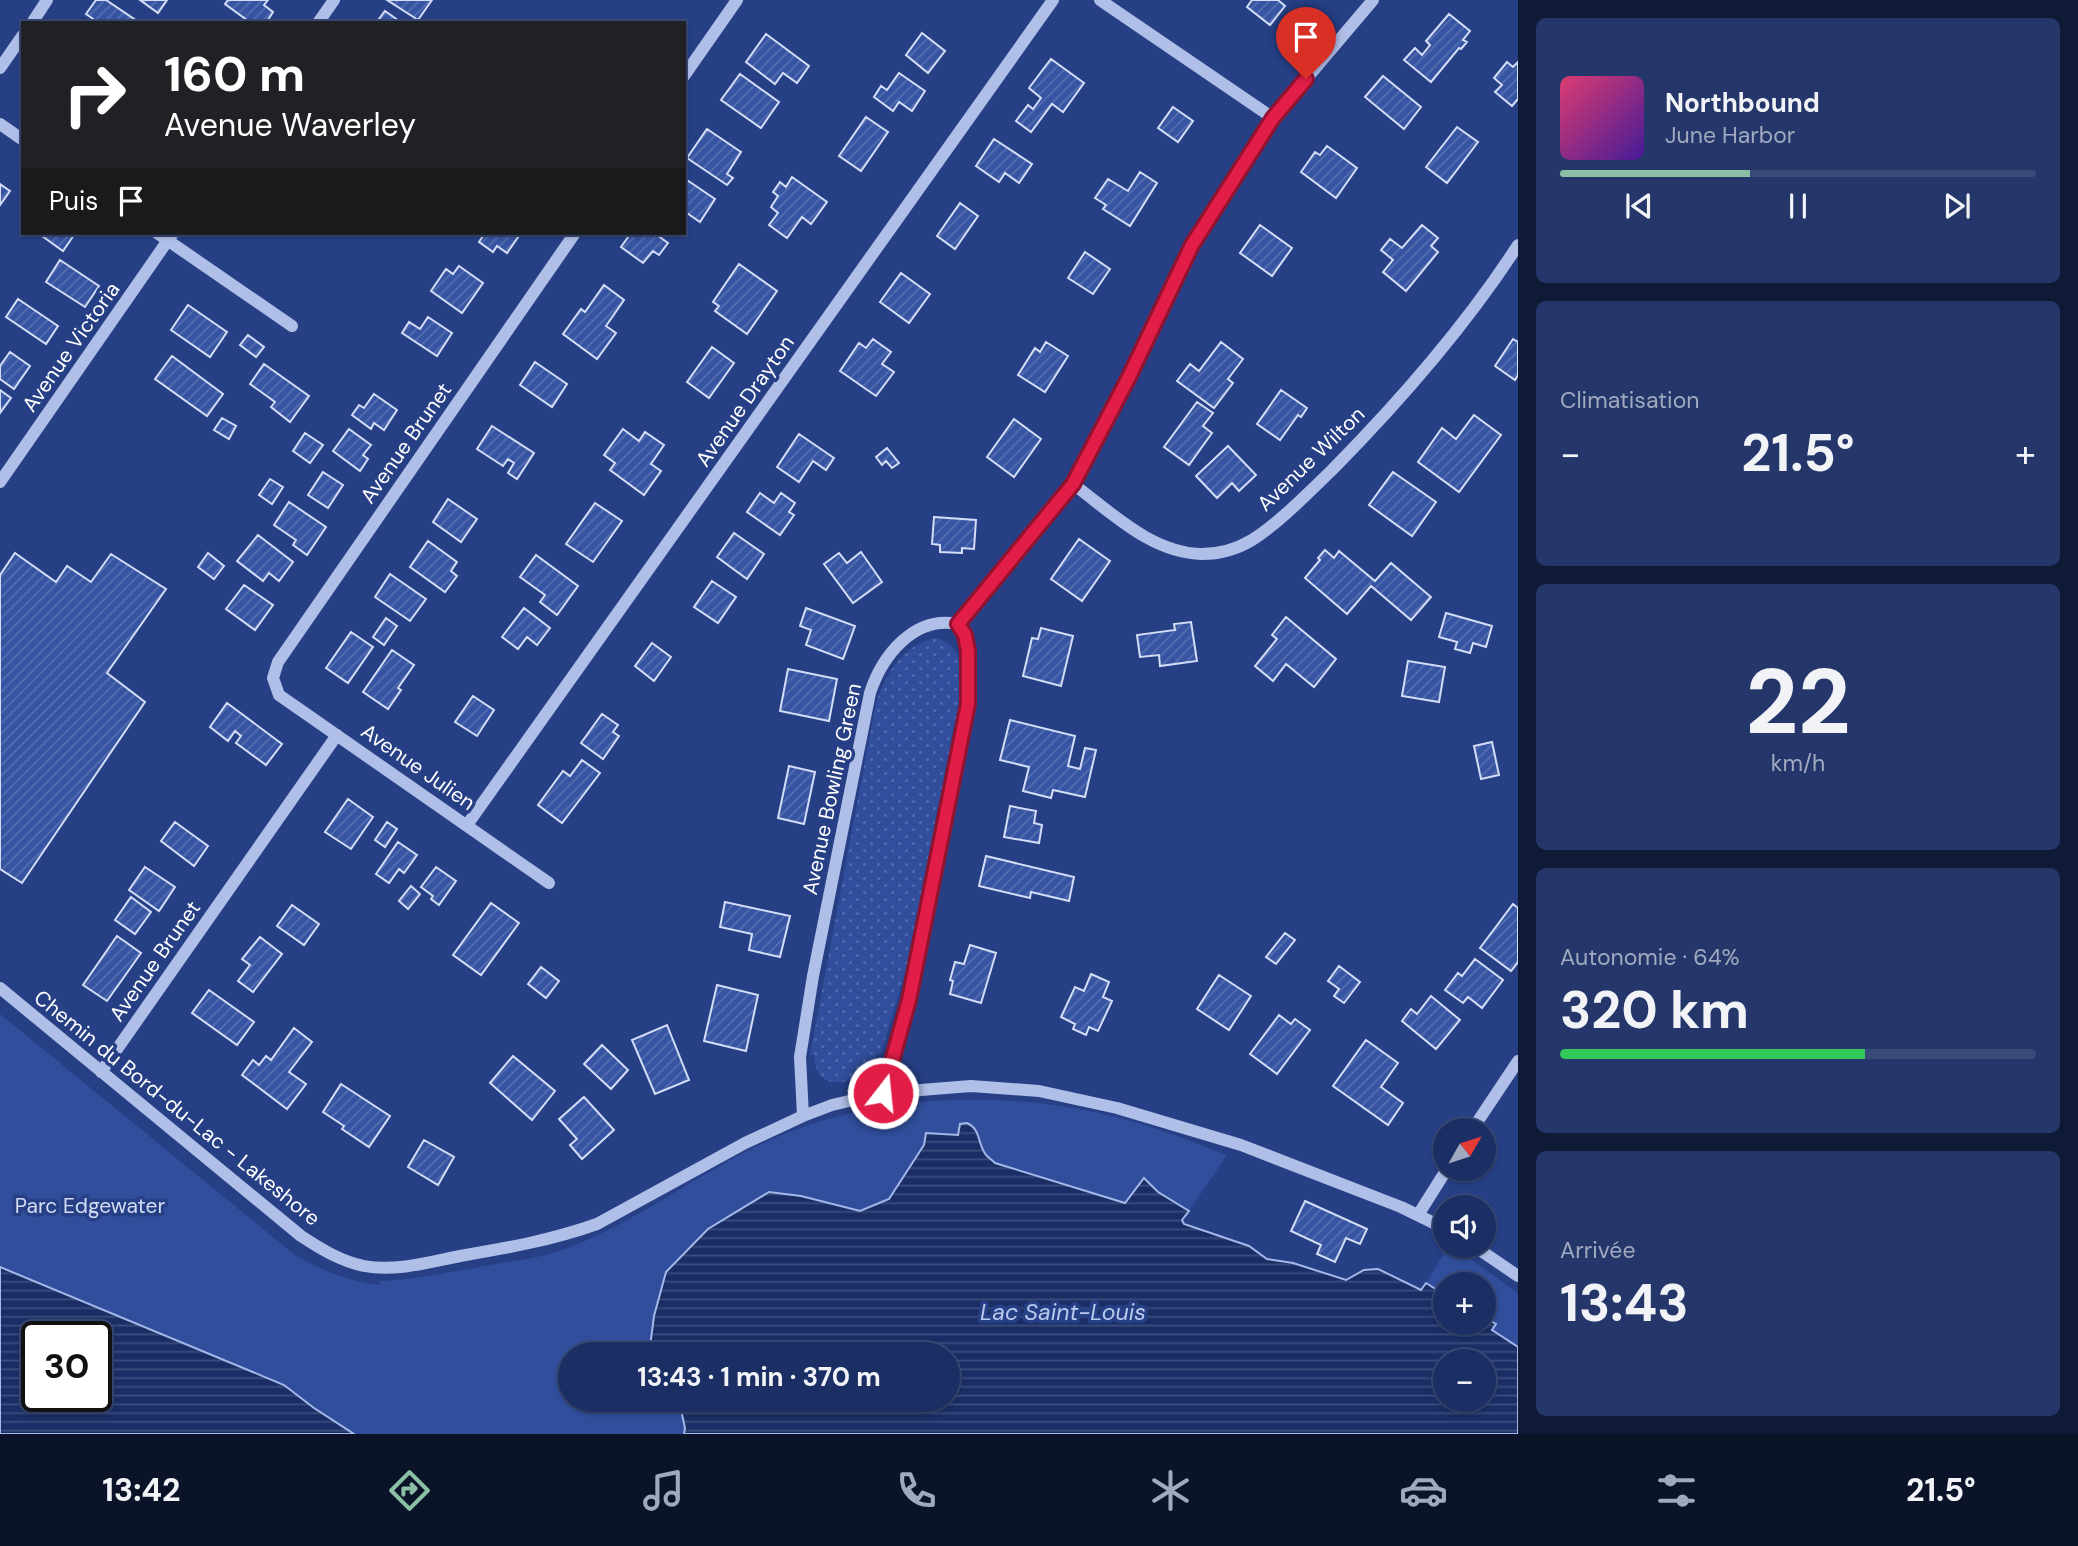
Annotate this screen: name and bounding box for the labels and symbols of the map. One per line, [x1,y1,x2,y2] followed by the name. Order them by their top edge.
[1276,7,1336,79] pin
[16,277,126,417] street label: Avenue Victoria
[689,330,801,472] street label: Avenue Drayton
[354,377,458,509] street label: Avenue Brunet
[1251,400,1371,518] street label: Avenue Wilton
[796,680,868,898] street label: Avenue Bowling Green
[355,717,481,817] street label: Avenue Julien
[103,895,207,1027] street label: Avenue Brunet
[28,984,326,1232] street label: Chemin du Bord-du-Lac - Lakeshore
[846,1056,920,1130] position arrow
[1433,1118,1496,1181] north arrow
[15,1192,165,1220] park label: Parc Edgewater
[980,1297,1146,1327] water label: Lac Saint-Louis
[21,1321,112,1412] speed limit sign: 30

